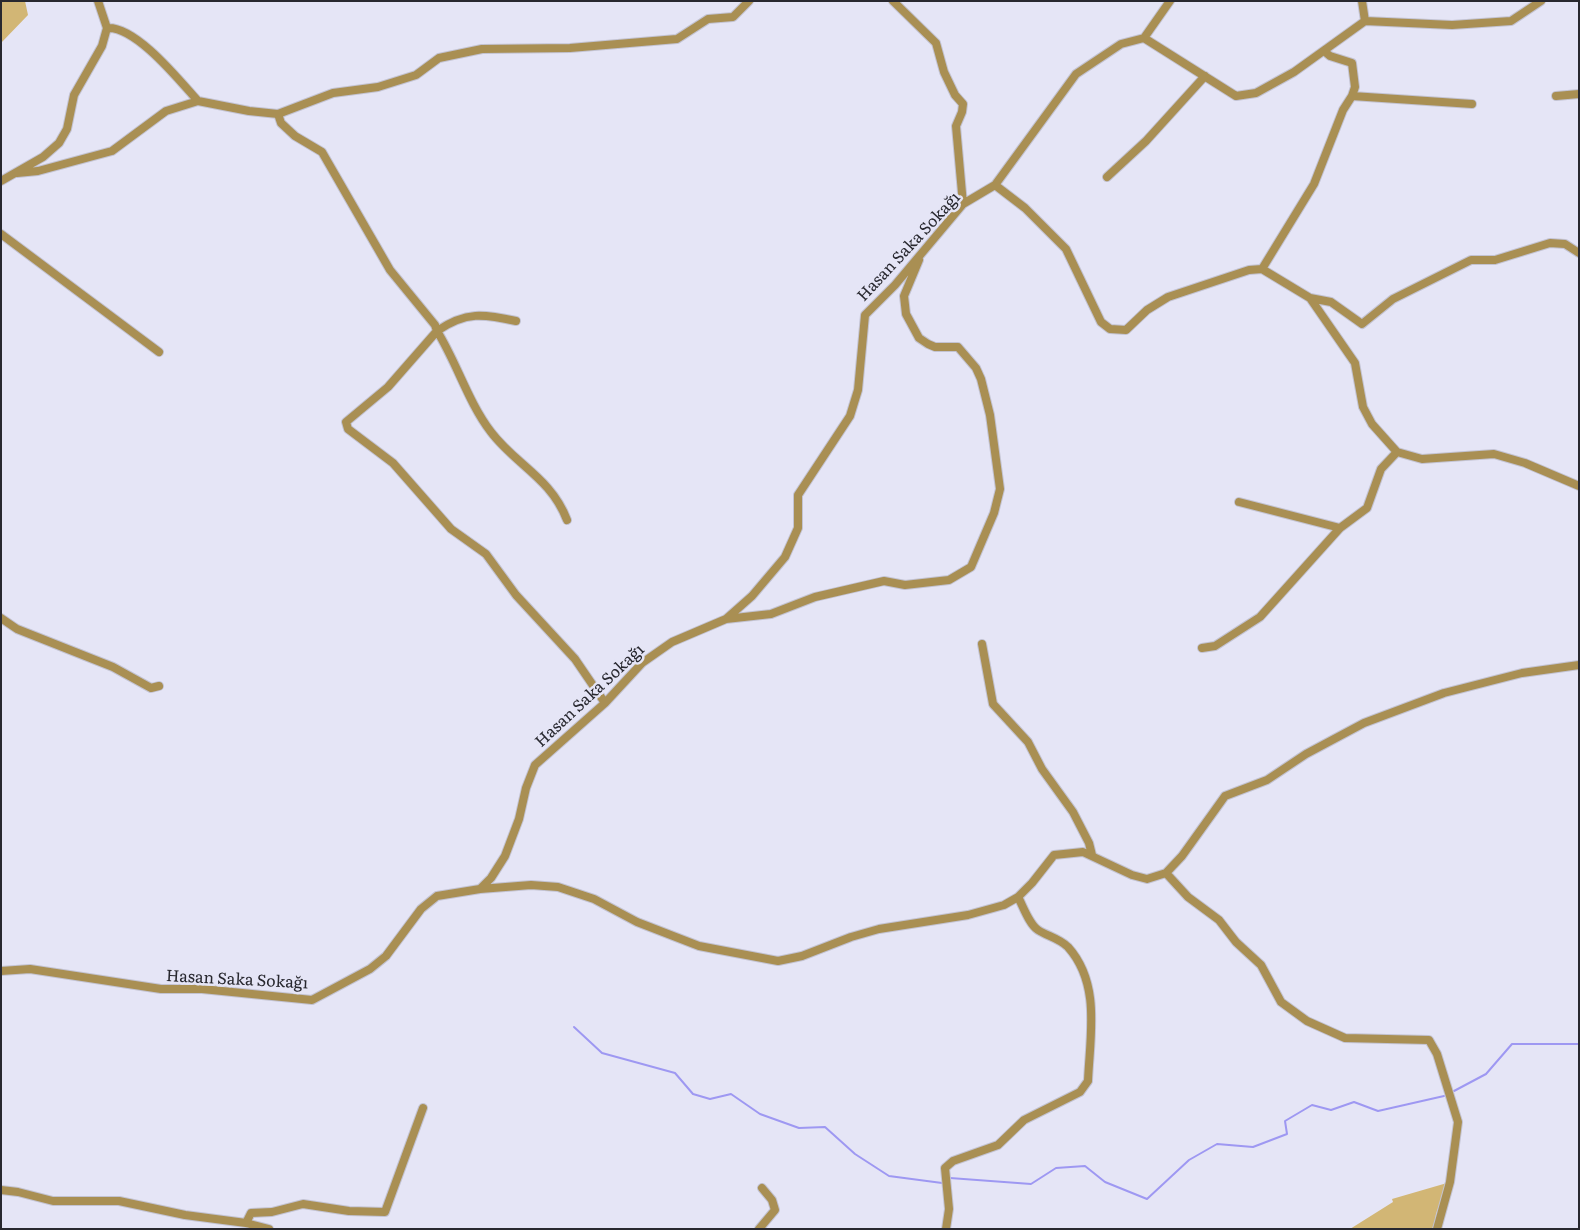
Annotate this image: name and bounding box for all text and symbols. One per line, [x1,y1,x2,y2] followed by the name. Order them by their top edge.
[853,188,965,306] street label: Hasan Saka Sokağı
[531,640,649,752] street label: Hasan Saka Sokağı
[165,967,309,993] street label: Hasan Saka Sokağı

